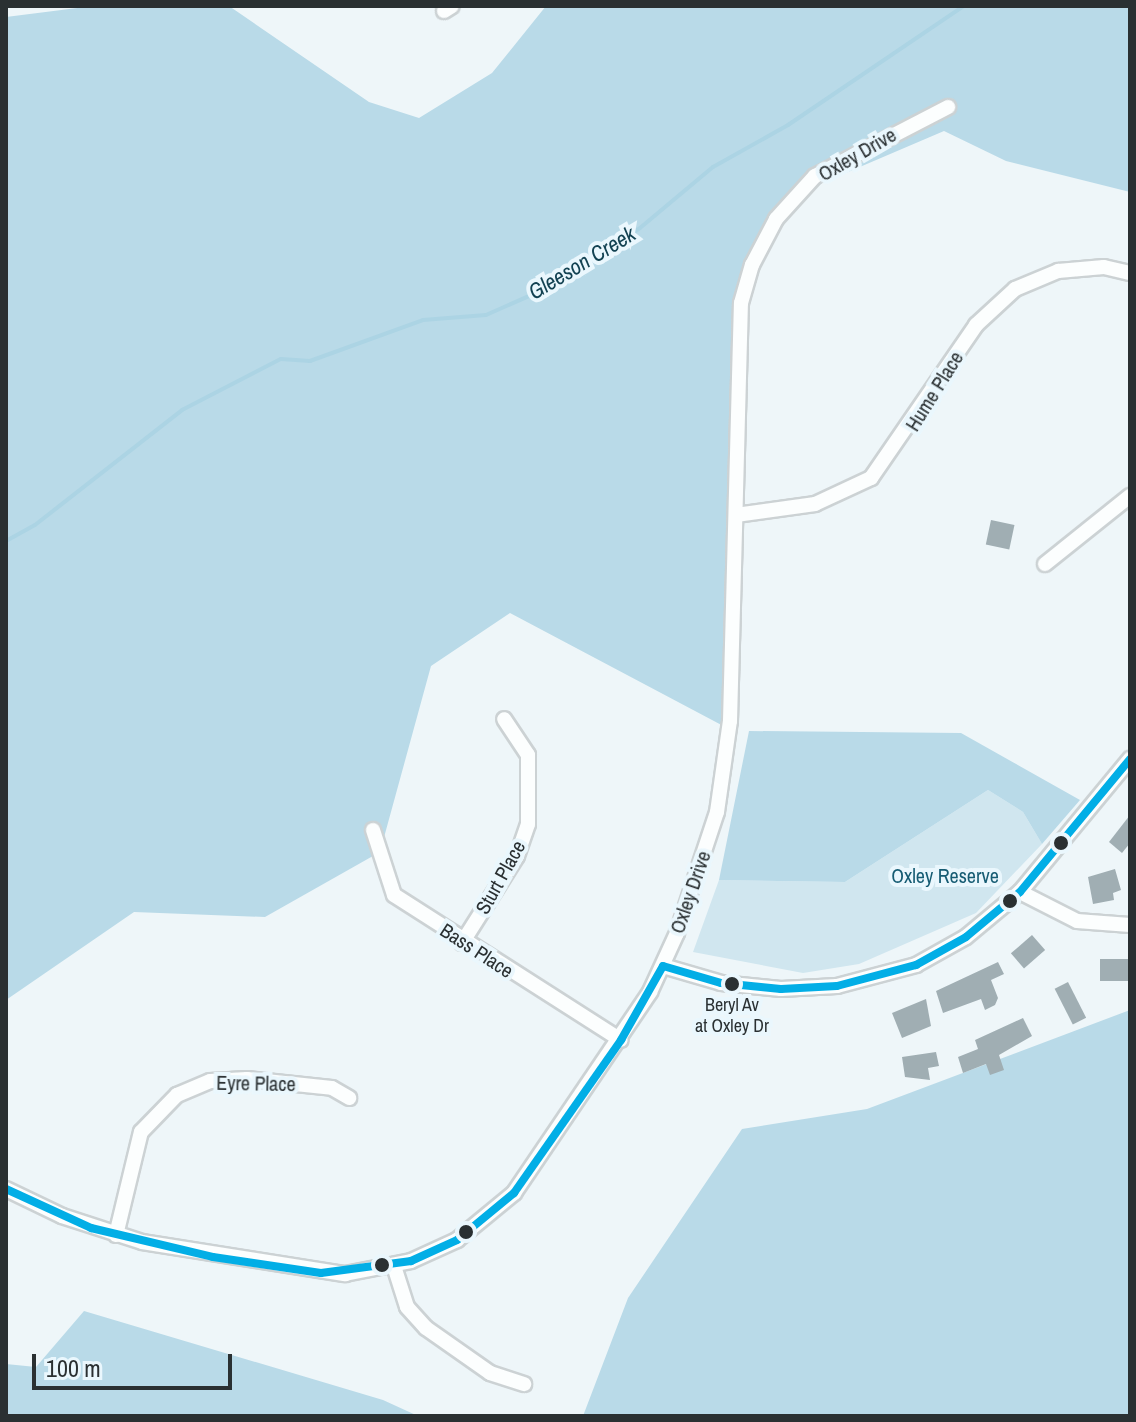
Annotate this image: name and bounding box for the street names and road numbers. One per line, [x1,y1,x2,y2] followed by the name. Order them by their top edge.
[814,122,900,186] street label: Oxley Drive
[900,347,968,435] street label: Hume Place
[470,836,530,918] street label: Sturt Place
[665,848,715,936] street label: Oxley Drive
[436,918,518,982] street label: Bass Place
[216,1070,296,1096] street label: Eyre Place

